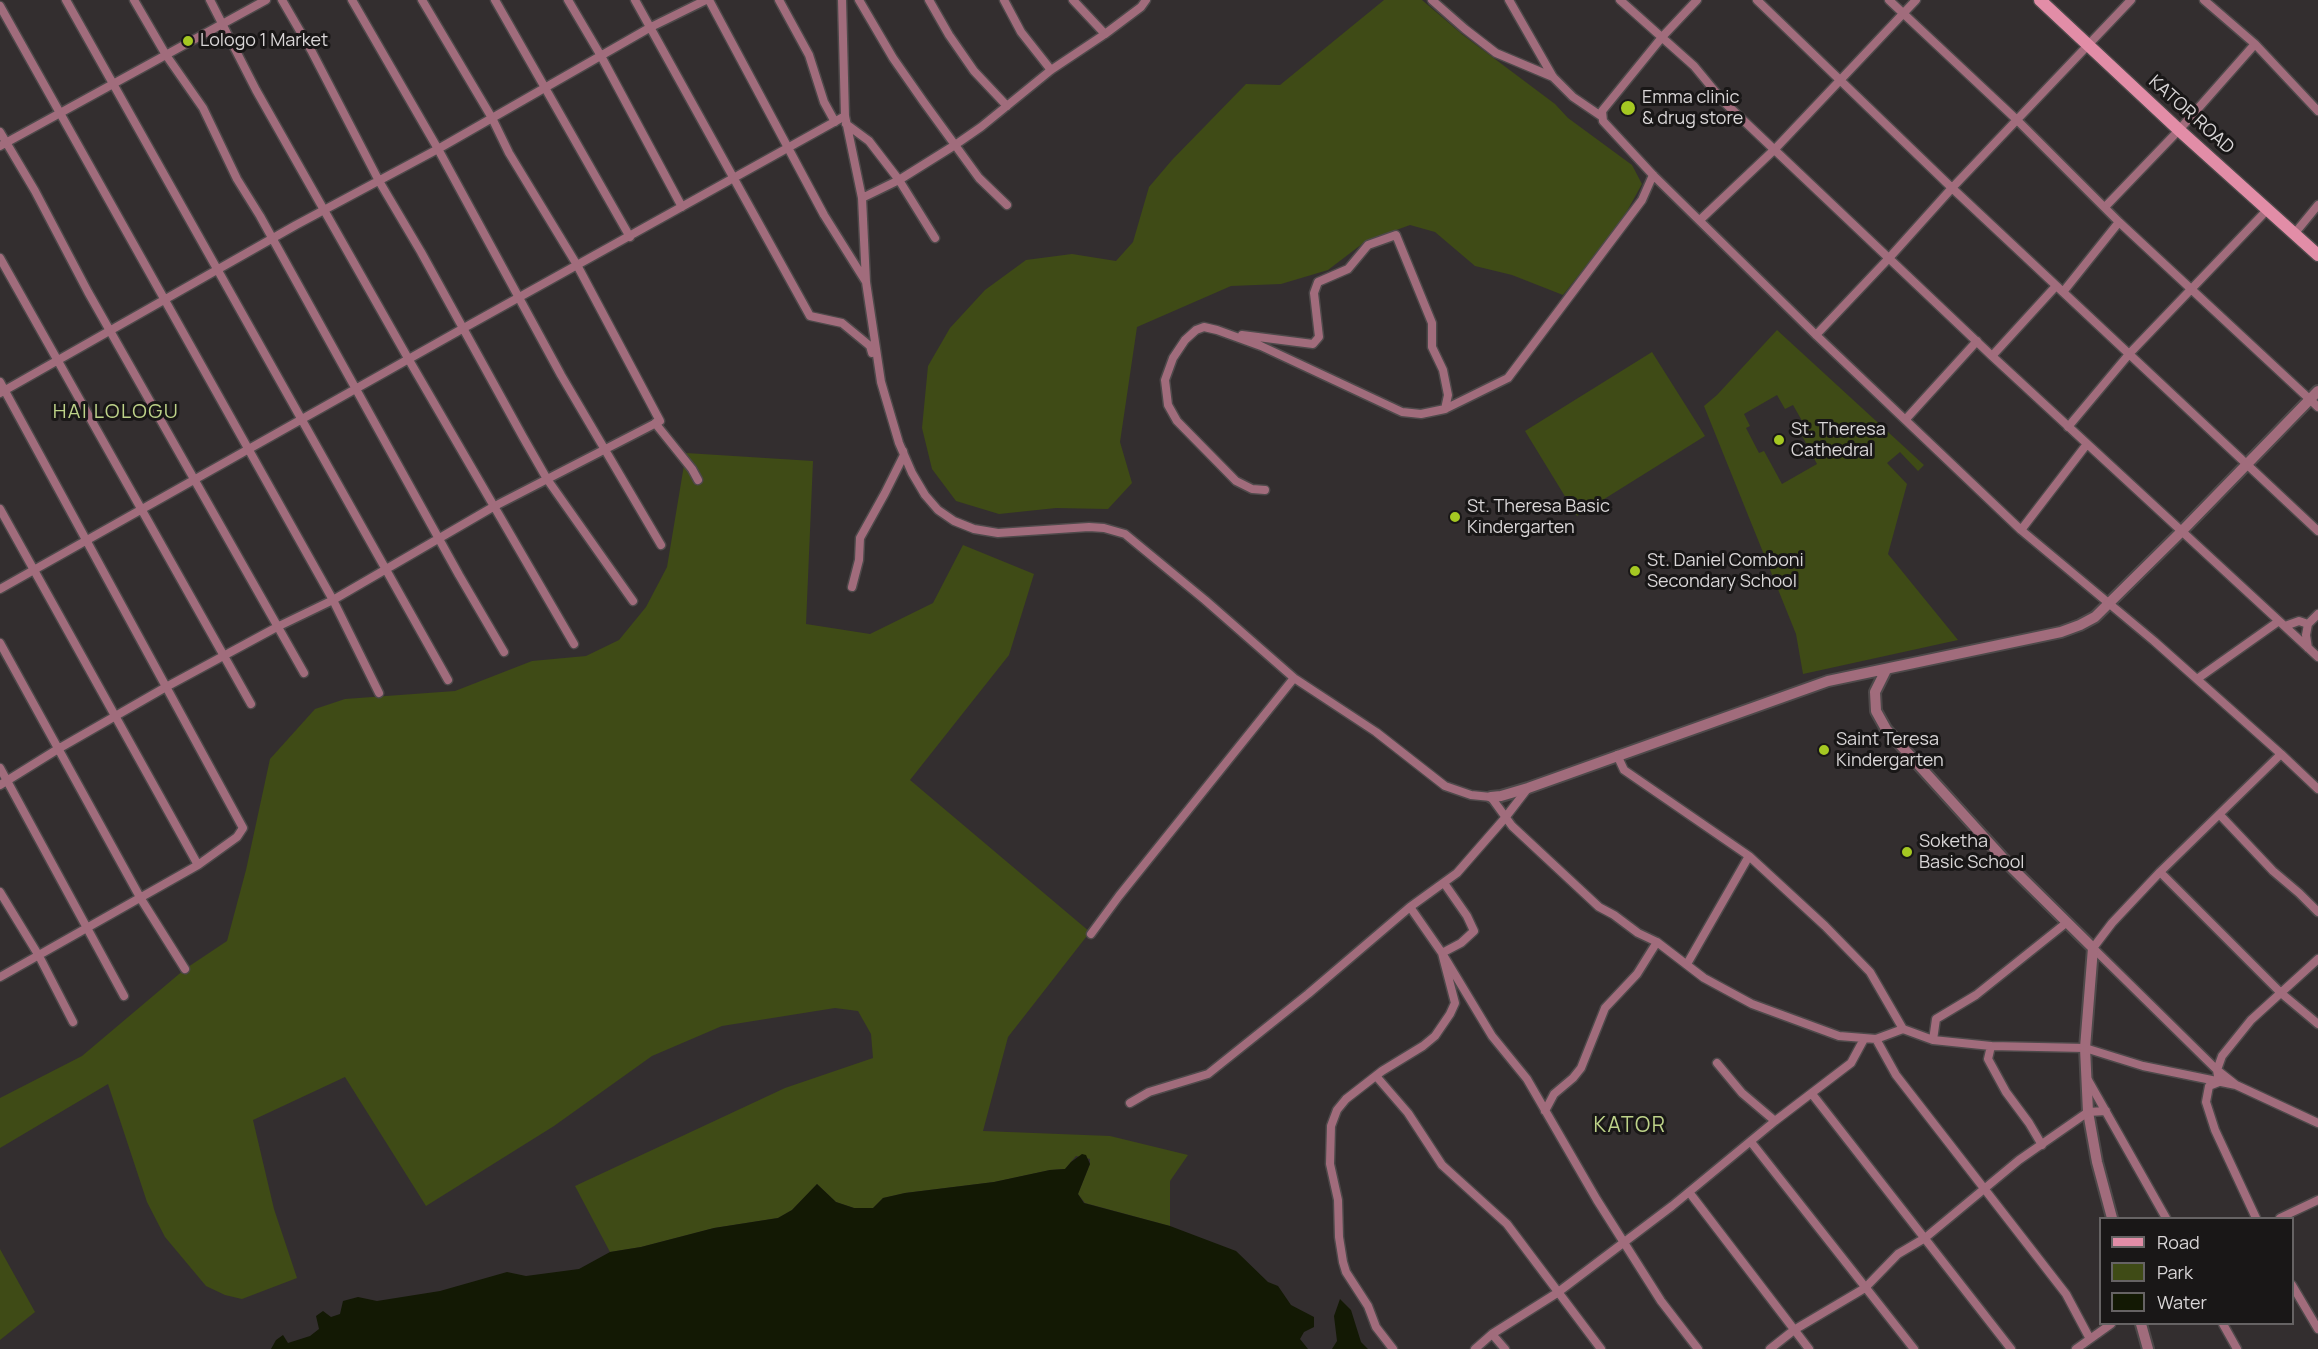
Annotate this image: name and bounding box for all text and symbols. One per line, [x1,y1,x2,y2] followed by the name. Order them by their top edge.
[200,30,328,52] place label: Lologo 1 Market
[181,34,195,48] marker: Lologo 1 Market
[2144,71,2238,159] street label: KATOR ROAD
[1642,87,1743,130] place label: Emma clinic & drug store
[1619,99,1637,117] marker: Emma clinic & drug store
[53,400,179,424] district label: HAI LOLOGU
[1791,419,1886,462] place label: St. Theresa Cathedral
[1772,433,1786,447] marker: St. Theresa Cathedral
[1467,496,1610,538] place label: St. Theresa Basic Kindergarten
[1448,510,1462,524] marker: St. Theresa Basic Kindergarten
[1647,550,1804,592] place label: St. Daniel Comboni Secondary School
[1628,564,1642,578] marker: St. Daniel Comboni Secondary School
[1836,729,1944,771] place label: Saint Teresa Kindergarten
[1817,743,1831,757] marker: Saint Teresa Kindergarten
[1919,831,2024,874] place label: Soketha Basic School
[1900,845,1914,859] marker: Soketha Basic School
[1594,1113,1666,1139] district label: KATOR
[2099,1217,2294,1325] legend
[2157,1230,2200,1254] text: Road
[2157,1260,2193,1284] text: Park
[2157,1290,2207,1314] text: Water

